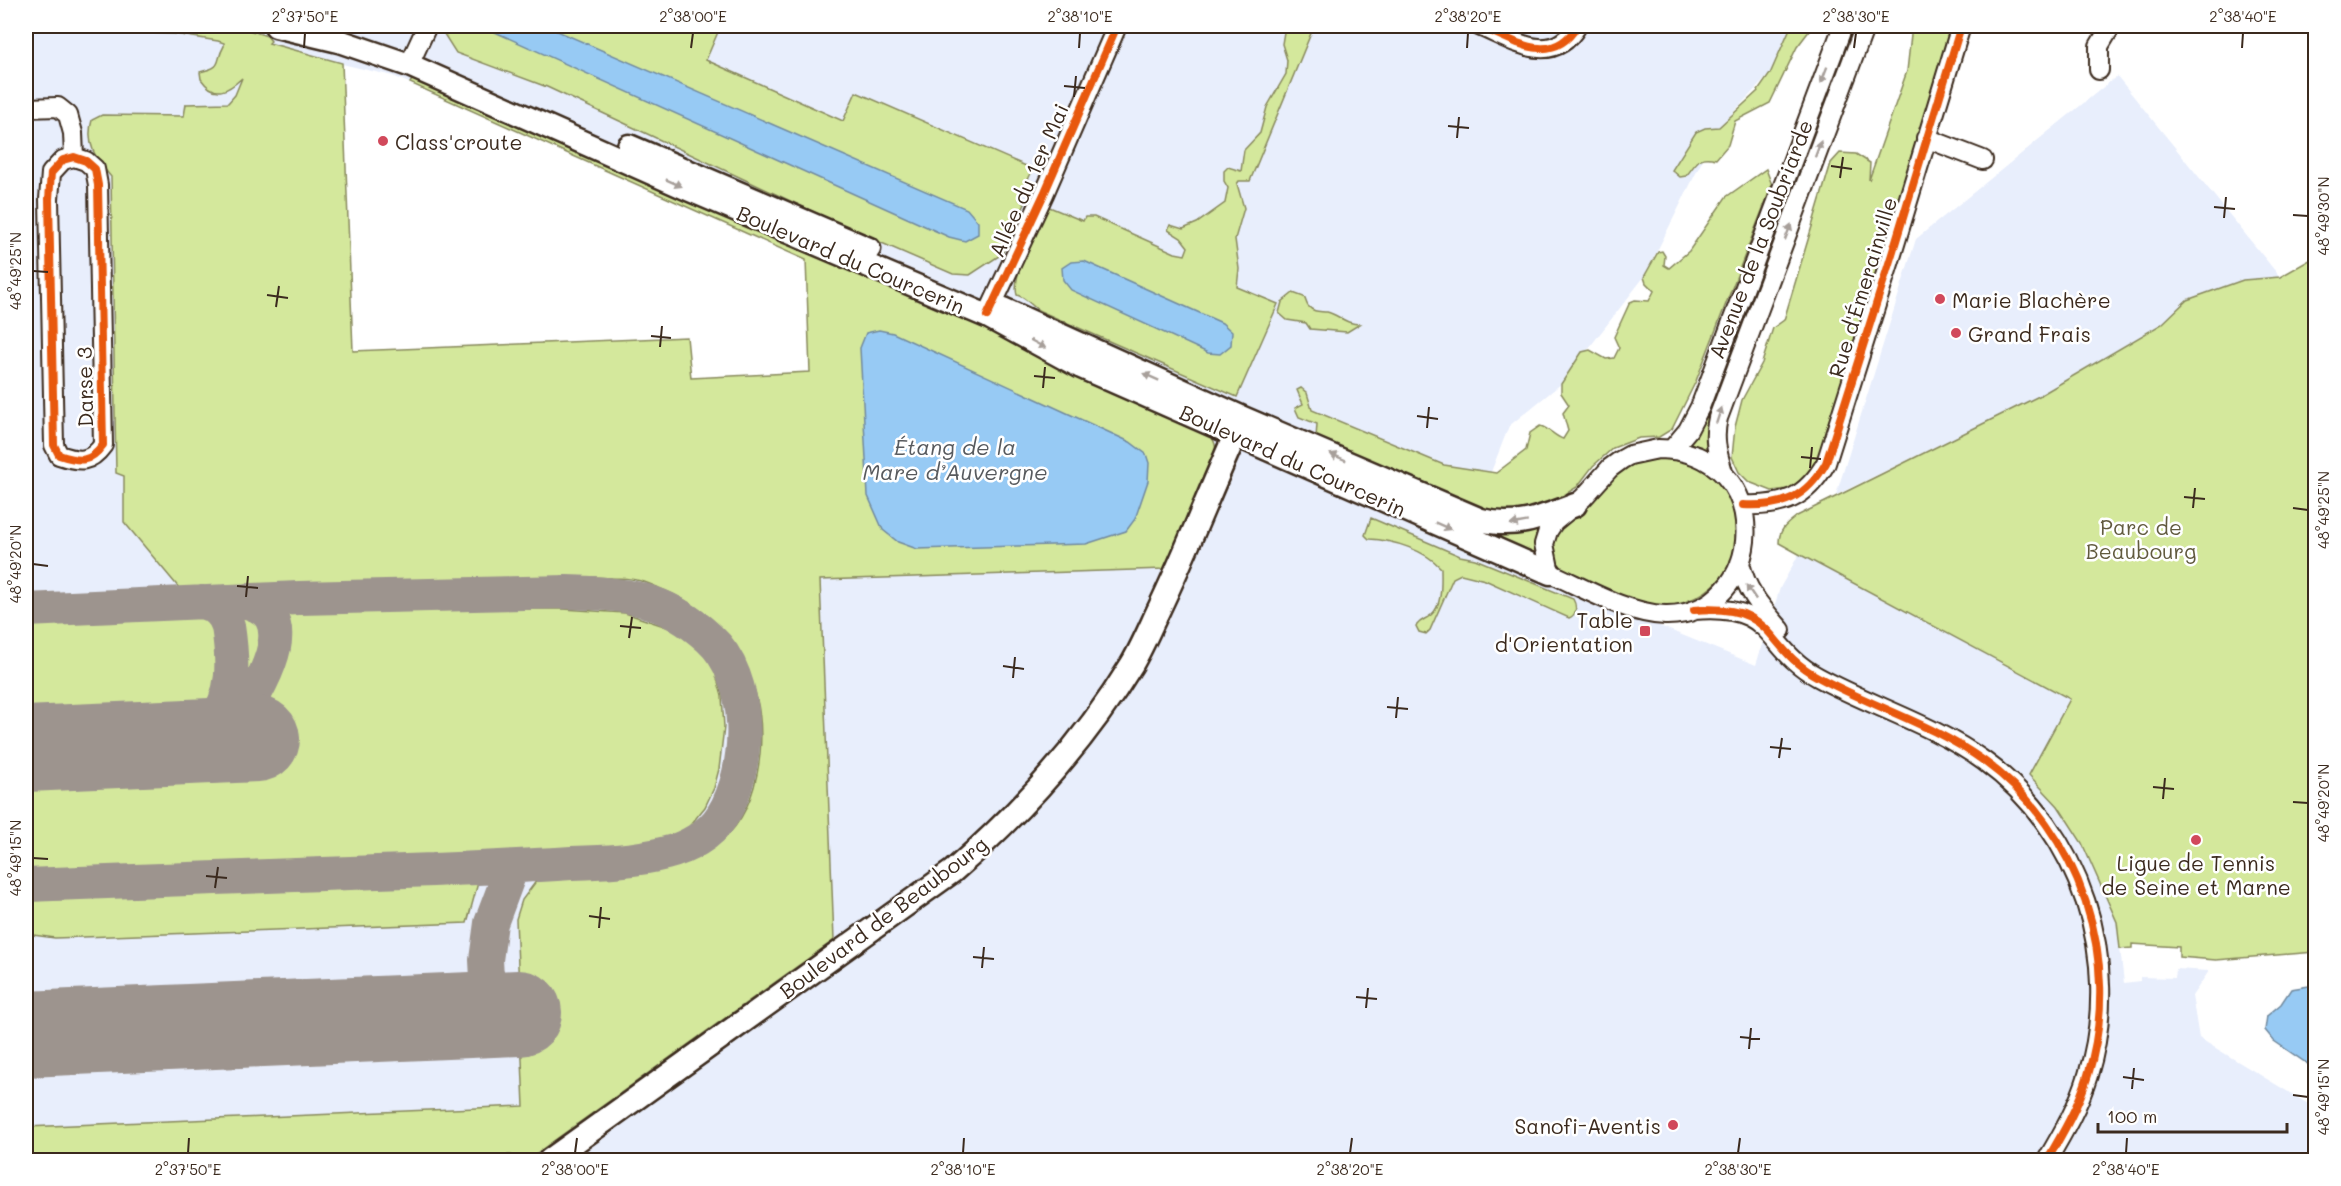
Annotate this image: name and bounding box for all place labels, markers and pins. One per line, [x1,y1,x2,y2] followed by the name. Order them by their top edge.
[395,128,522,155] place label: Class'croute
[376,134,390,148] marker: Class'croute
[1952,286,2111,313] place label: Marie Blachère
[1933,292,1947,306] marker: Marie Blachère
[1968,320,2091,347] place label: Grand Frais
[1949,326,1963,340] marker: Grand Frais
[1495,606,1633,657] place label: Table d'Orientation
[1638,624,1652,638] marker: Table d'Orientation
[2189,833,2203,847] marker: Ligue de Tennis de Seine et Marne
[2101,849,2291,900] place label: Ligue de Tennis de Seine et Marne
[1515,1112,1661,1139] place label: Sanofi-Aventis
[1666,1118,1680,1132] marker: Sanofi-Aventis

